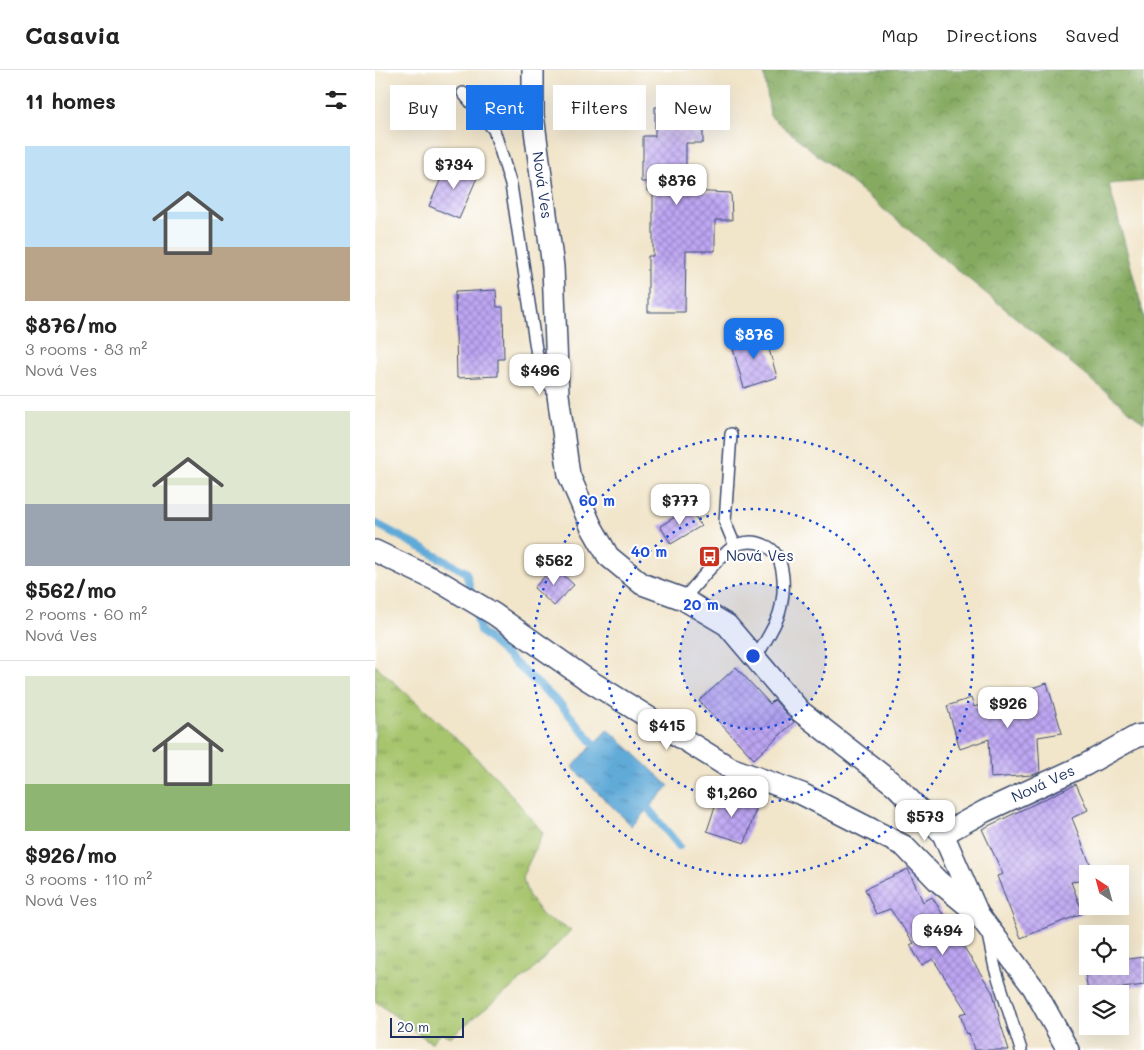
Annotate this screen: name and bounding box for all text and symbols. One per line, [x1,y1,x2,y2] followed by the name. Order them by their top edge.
[25,19,120,50] text: Casavia
[881,23,918,47] text: Map
[946,23,1038,47] text: Directions
[1066,23,1119,47] text: Saved
[390,85,456,130] chip: Buy
[466,85,543,130] chip: Rent
[553,85,646,130] chip: Filters
[656,85,730,130] chip: New
[322,86,350,114] icon: filters
[25,87,116,114] text: 11 homes
[424,148,484,190] pin: $734
[528,150,558,220] street label: Nová Ves
[435,153,473,174] text: $734
[647,164,707,206] pin: $876
[658,169,696,190] text: $876
[143,178,233,268] icon: home
[25,311,117,338] text: $876/mo
[724,318,784,360] pin: $876
[735,323,773,344] text: $876
[25,338,147,359] text: 3 rooms · 83 m²
[510,354,570,396] pin: $496
[25,359,97,380] text: Nová Ves
[520,359,560,380] text: $496
[143,444,233,534] icon: home
[650,484,710,526] pin: $777
[662,489,698,510] text: $777
[579,490,615,510] text: 60 m
[631,541,667,561] text: 40 m
[524,544,584,586] pin: $562
[698,544,722,568] bus stop icon: Nová Ves
[726,545,794,565] place label: Nová Ves
[535,549,573,570] text: $562
[25,576,116,603] text: $562/mo
[683,594,719,614] text: 20 m
[25,603,147,624] text: 2 rooms · 60 m²
[25,624,97,645] text: Nová Ves
[744,647,762,665] centre of rings
[978,686,1038,729] pin: $926
[989,692,1027,713] text: $926
[637,708,697,751] pin: $415
[143,709,233,799] icon: home
[649,714,685,735] text: $415
[1008,760,1077,806] street label: Nová Ves
[691,776,773,818] pin: $1,260
[707,781,757,802] text: $1,260
[895,800,955,842] pin: $573
[906,805,944,826] text: $573
[25,841,117,868] text: $926/mo
[1079,865,1129,915] north arrow
[1079,865,1129,1035] map controls
[25,868,152,889] text: 3 rooms · 110 m²
[25,889,97,910] text: Nová Ves
[913,914,973,956] pin: $494
[923,919,963,940] text: $494
[1079,925,1129,975] button: locate
[1079,985,1129,1035] button: layers
[390,1015,464,1038] scale bar
[397,1017,429,1036] text: 20 m

